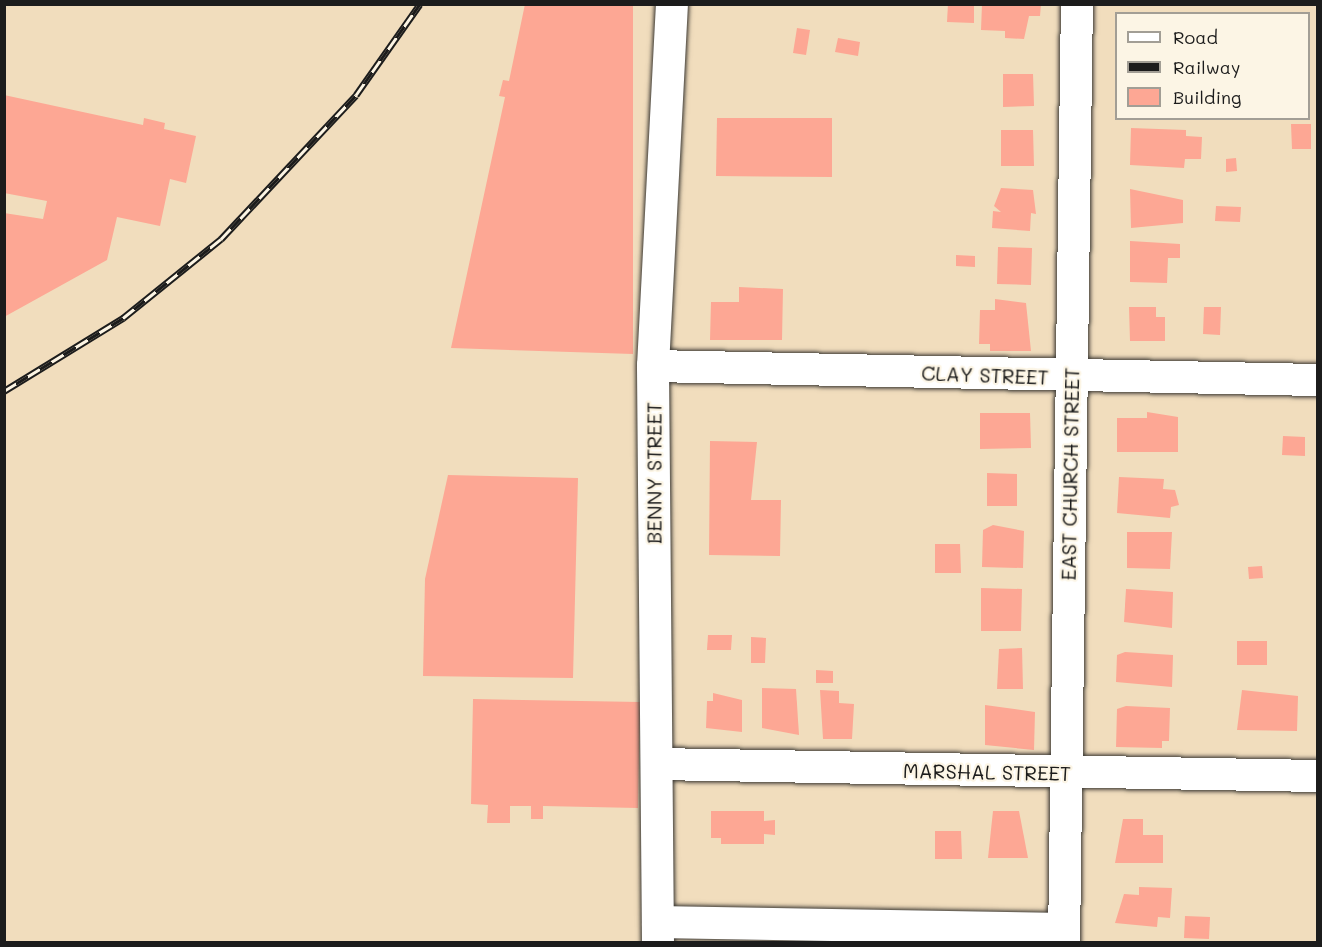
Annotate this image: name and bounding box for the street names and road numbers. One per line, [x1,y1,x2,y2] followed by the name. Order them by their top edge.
[921,361,1049,389] street label: CLAY STREET
[1056,367,1084,581] street label: EAST CHURCH STREET
[642,402,666,544] street label: BENNY STREET
[903,759,1071,785] street label: MARSHAL STREET

